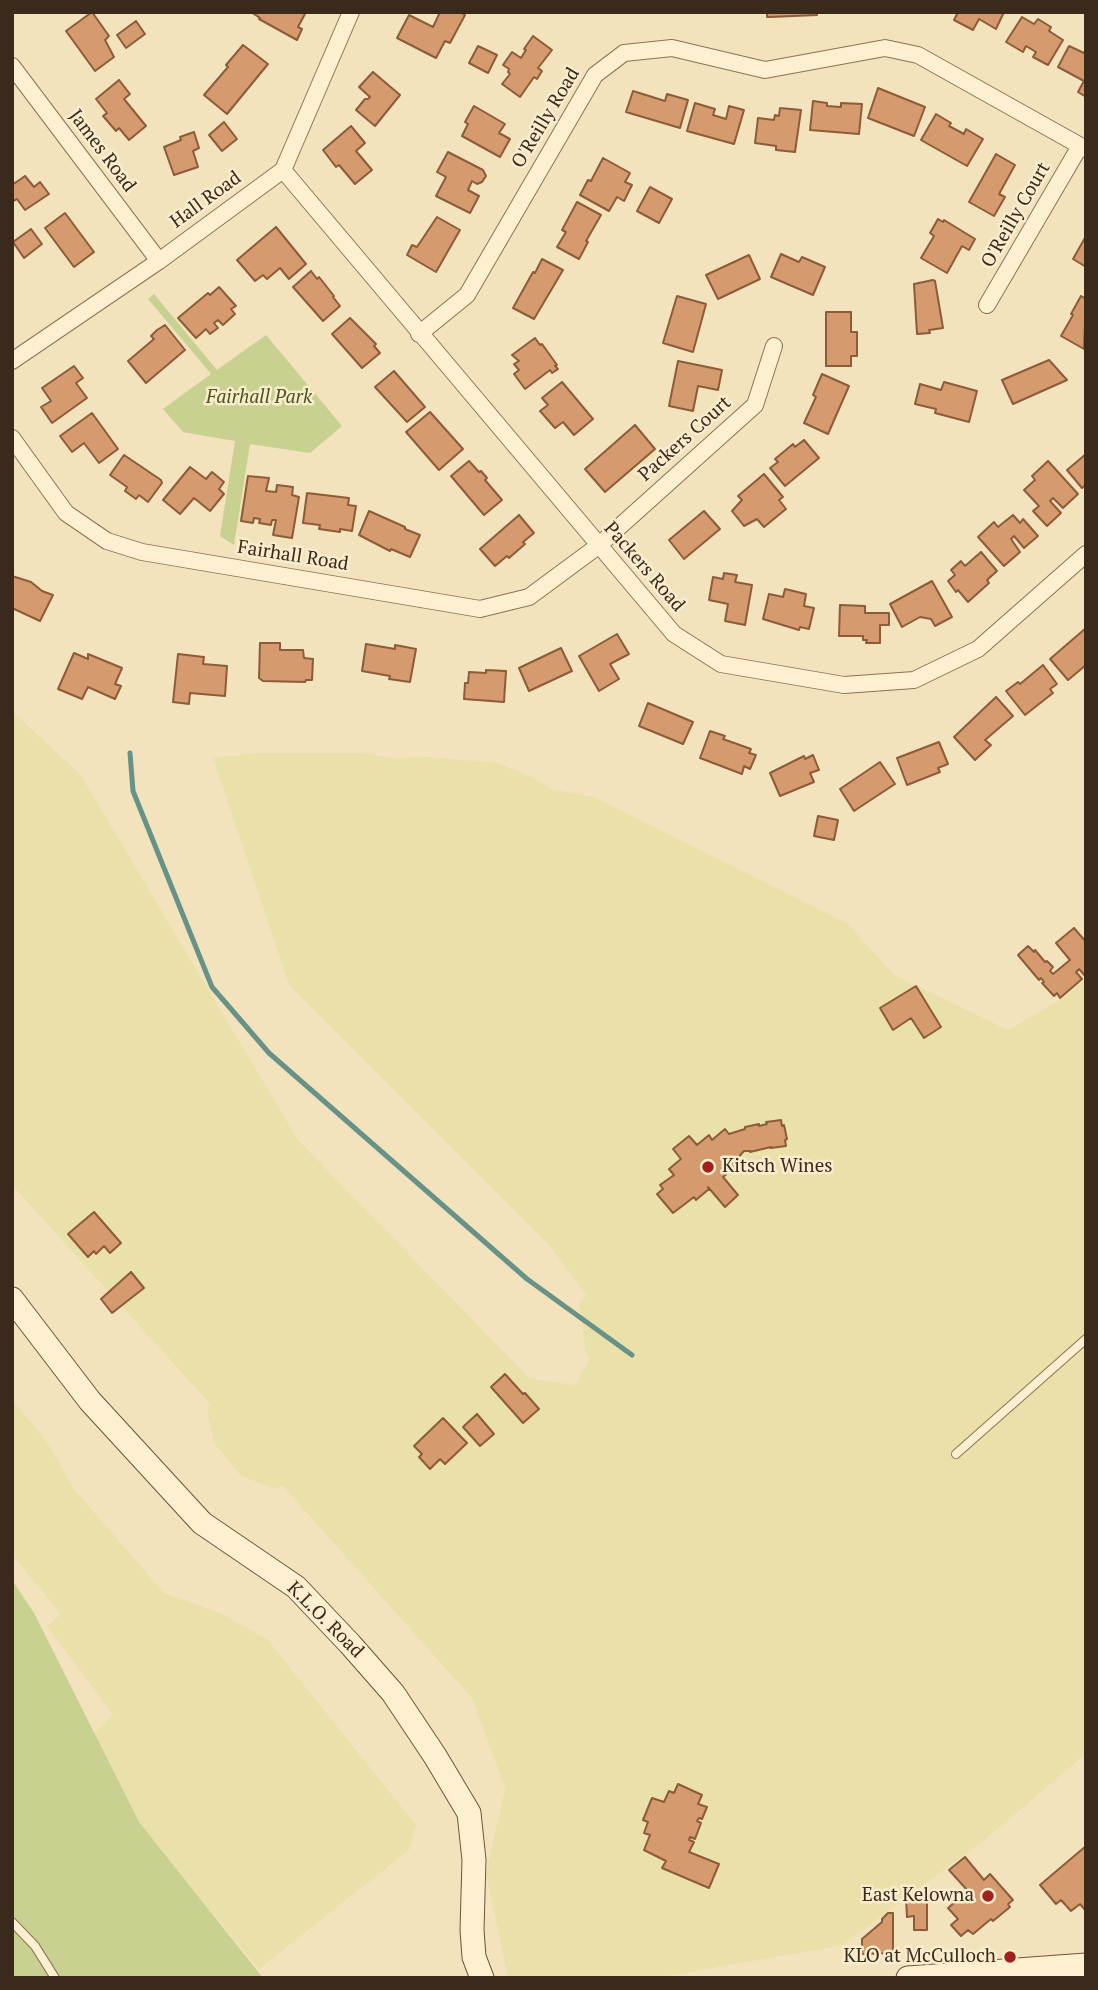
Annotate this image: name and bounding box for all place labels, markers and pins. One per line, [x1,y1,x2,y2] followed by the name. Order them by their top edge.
[722,1156,832,1178] place label: Kitsch Wines
[700,1159,716,1175] marker: Kitsch Wines
[862,1885,974,1907] place label: East Kelowna
[980,1888,996,1904] marker: East Kelowna
[843,1946,996,1968] place label: KLO at McCulloch
[1002,1949,1018,1965] marker: KLO at McCulloch

